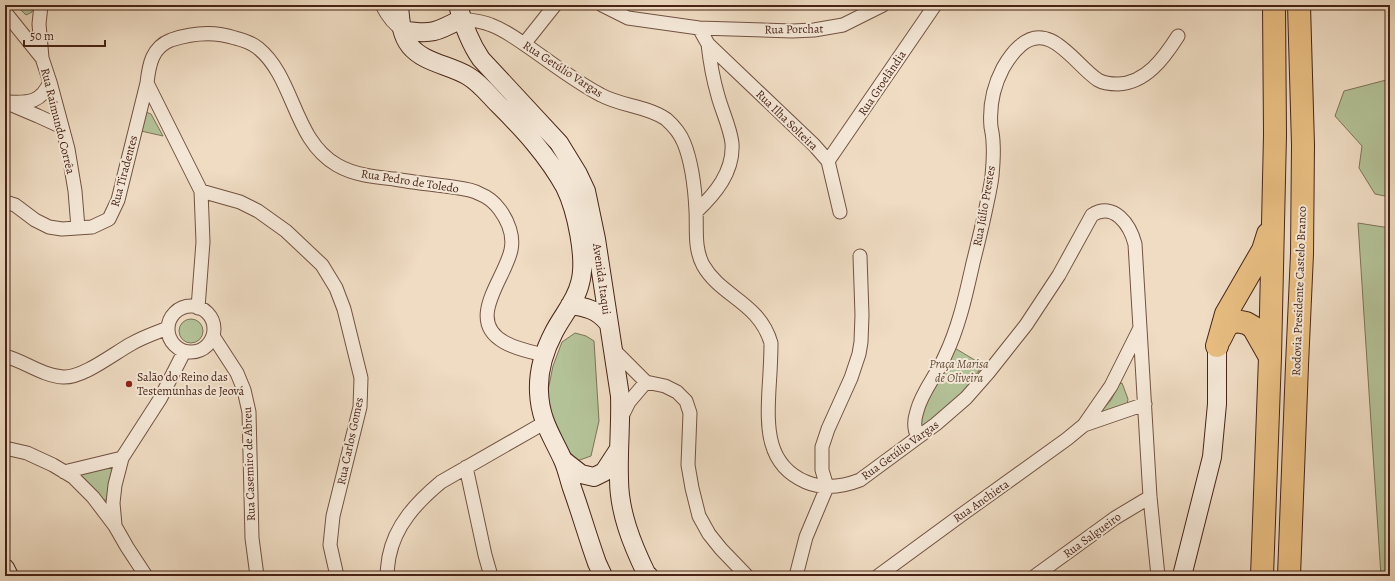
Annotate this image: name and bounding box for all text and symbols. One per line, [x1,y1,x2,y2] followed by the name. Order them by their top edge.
[764,20,824,38] street label: Rua Porchat
[24,22,105,48] scale bar
[30,28,54,44] text: 50 m
[520,37,606,101] street label: Rua Getúlio Vargas
[854,47,910,119] street label: Rua Groelândia
[37,66,79,176] street label: Rua Raimundo Corrêa
[752,86,822,154] street label: Rua Ilha Solteira
[107,133,141,209] street label: Rua Tiradentes
[969,164,999,248] street label: Rua Júlio Prestes
[360,165,460,197] street label: Rua Pedro de Toledo
[1288,206,1310,376] street label: Rodovia Presidente Castelo Branco
[589,241,615,316] street label: Avenida Itaqui
[929,356,989,386] park label: Praça Marisa de Oliveira
[137,369,245,399] place label: Salão do Reino das Testemunhas de Jeová
[124,379,134,389] marker: Salão do Reino das Testemunhas de Jeová
[333,396,367,486] street label: Rua Carlos Gomes
[239,406,259,521] street label: Rua Casemiro de Abreu
[858,416,942,484] street label: Rua Getúlio Vargas
[950,476,1012,526] street label: Rua Anchieta
[1060,509,1124,561] street label: Rua Salgueiro

